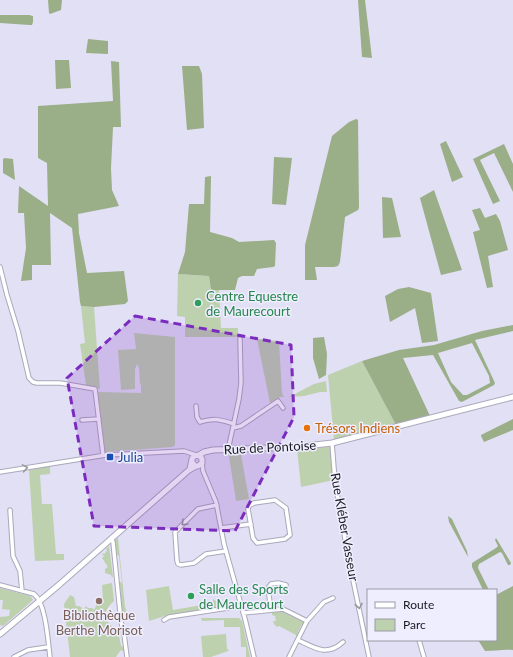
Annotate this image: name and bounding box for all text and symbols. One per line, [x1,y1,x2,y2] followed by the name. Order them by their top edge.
[206,288,298,319] place label: Centre Equestre de Maurecourt
[193,298,203,308] marker: Centre Equestre de Maurecourt
[315,420,401,436] place label: Trésors Indiens
[302,423,312,433] marker: Trésors Indiens
[223,437,317,457] street label: Rue de Pontoise
[118,449,143,465] place label: Julia
[105,452,115,462] marker: Julia
[22,464,28,473] one-way arrow
[328,472,362,583] street label: Rue Kléber Vasseur
[181,518,189,526] one-way arrow
[199,581,289,612] place label: Salle des Sports de Maurecourt
[367,589,497,641] legend
[186,591,196,601] marker: Salle des Sports de Maurecourt
[94,596,104,606] marker: Bibliothèque Berthe Morisot
[403,597,434,612] text: Route
[354,603,363,609] one-way arrow
[56,607,143,638] place label: Bibliothèque Berthe Morisot
[403,617,426,632] text: Parc

